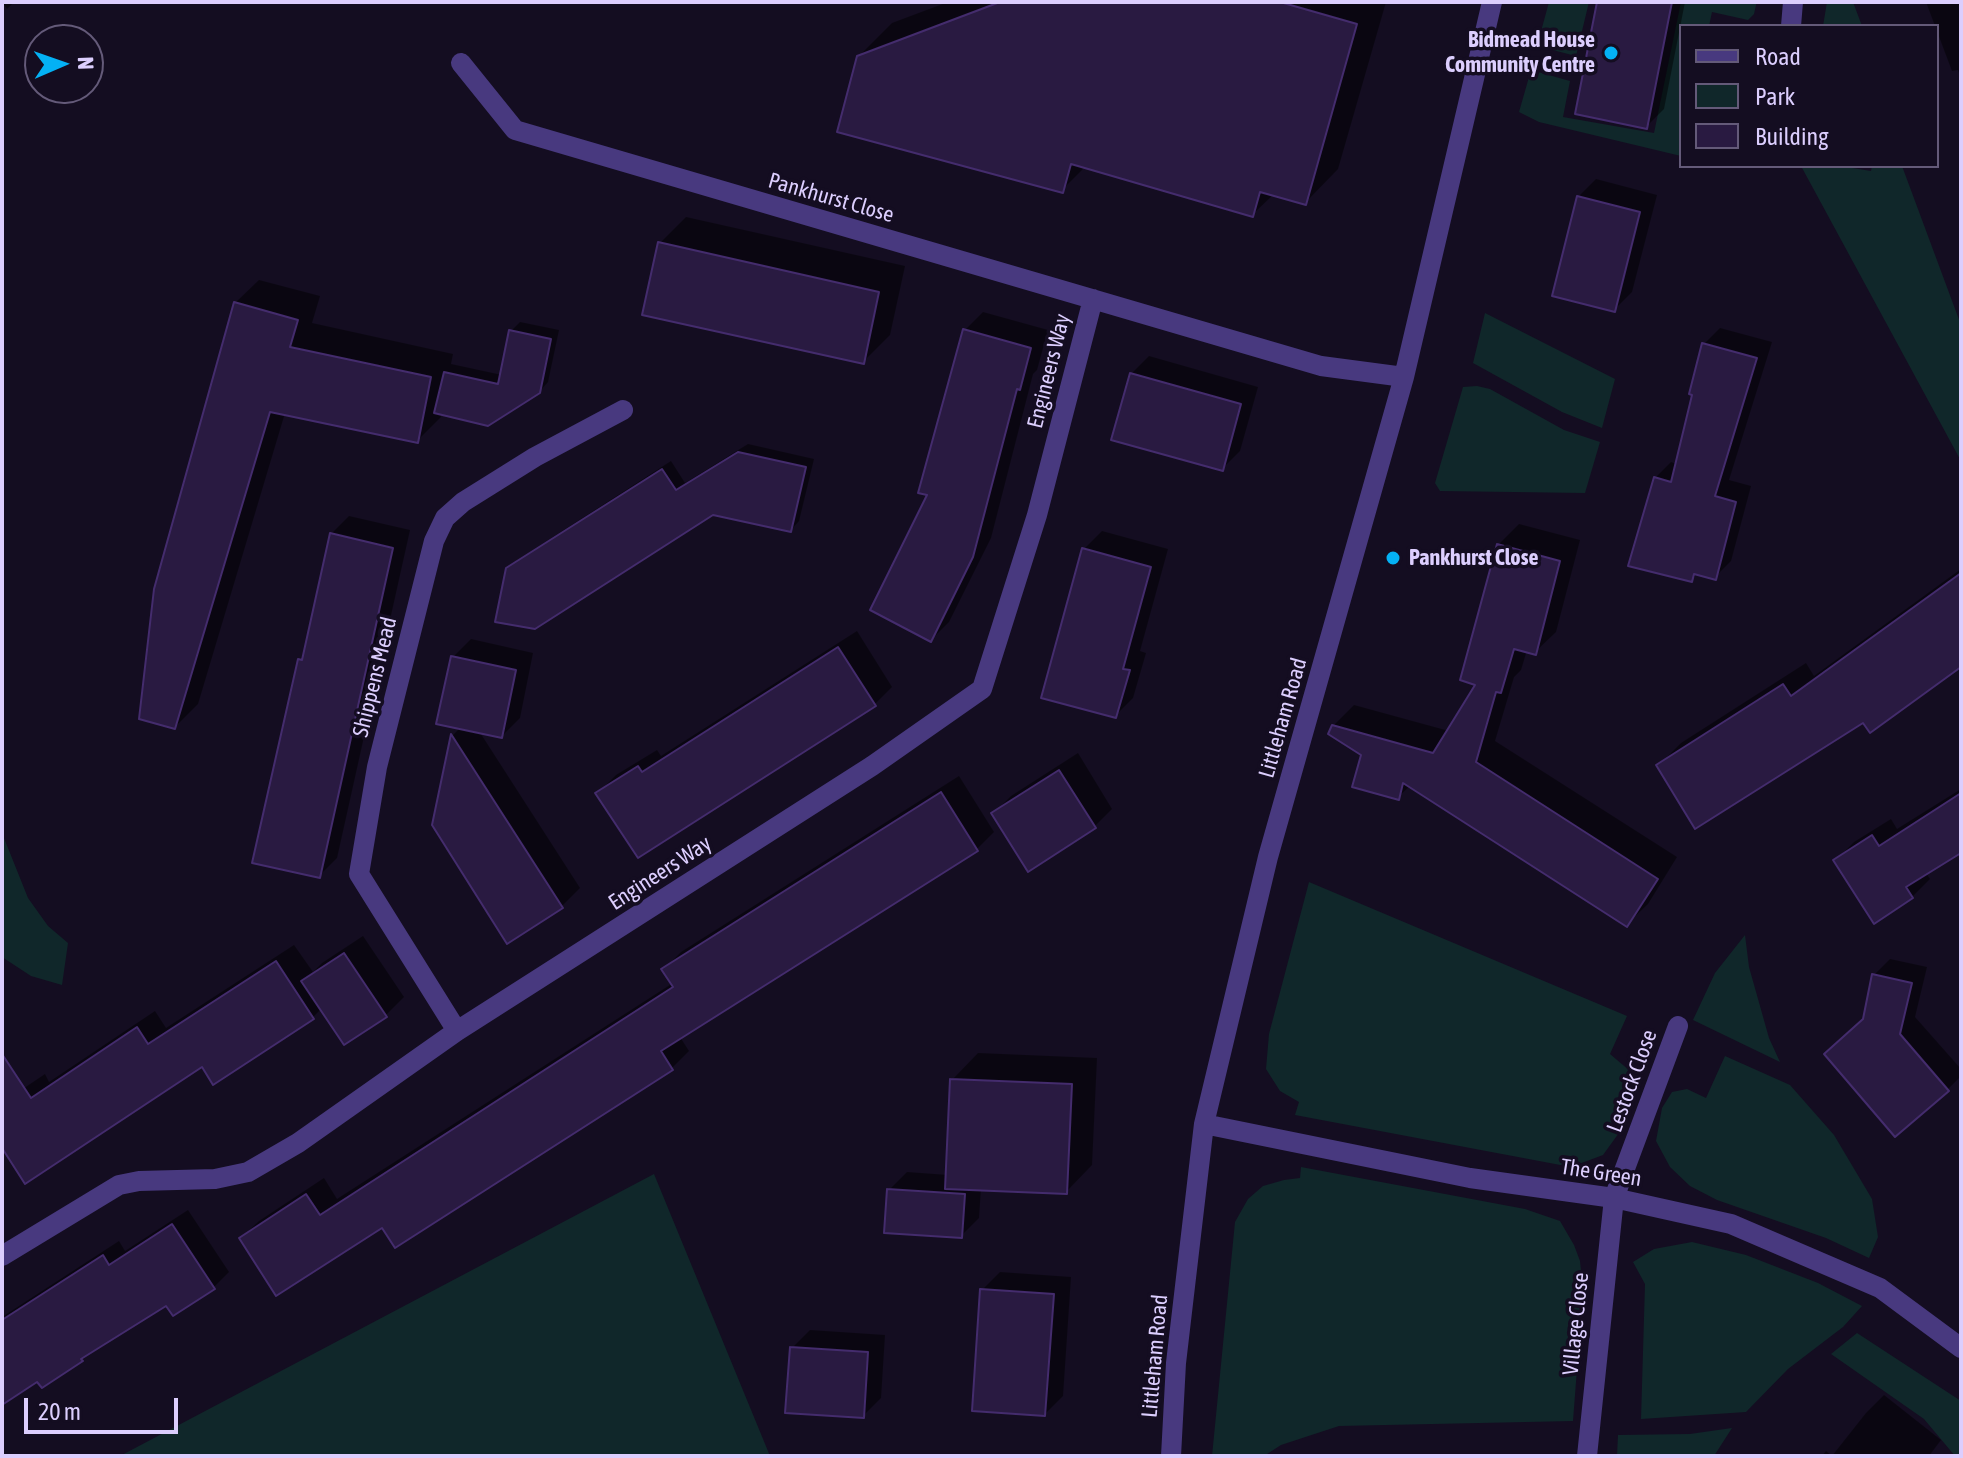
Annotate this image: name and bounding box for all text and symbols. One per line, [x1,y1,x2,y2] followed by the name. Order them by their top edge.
[24,24,104,104] north arrow
[1679,24,1939,168] legend
[1445,27,1595,78] place label: Bidmead House Community Centre
[1755,43,1801,70] text: Road
[1602,44,1620,62] marker: Bidmead House Community Centre
[73,56,99,70] text: N
[1755,83,1795,110] text: Park
[1755,123,1828,150] text: Building
[765,167,897,229] street label: Pankhurst Close
[1022,311,1076,431] street label: Engineers Way
[1409,545,1538,571] place label: Pankhurst Close
[1384,549,1402,567] marker: Pankhurst Close
[347,614,403,740] street label: Shippens Mead
[1253,655,1313,781] street label: Littleham Road
[604,830,716,916] street label: Engineers Way
[1601,1026,1663,1136] street label: Lestock Close
[1559,1154,1643,1192] street label: The Green
[1557,1271,1595,1377] street label: Village Close
[1136,1293,1174,1419] street label: Littleham Road
[28,1382,182,1432] scale bar
[38,1398,81,1425] text: 20 m

